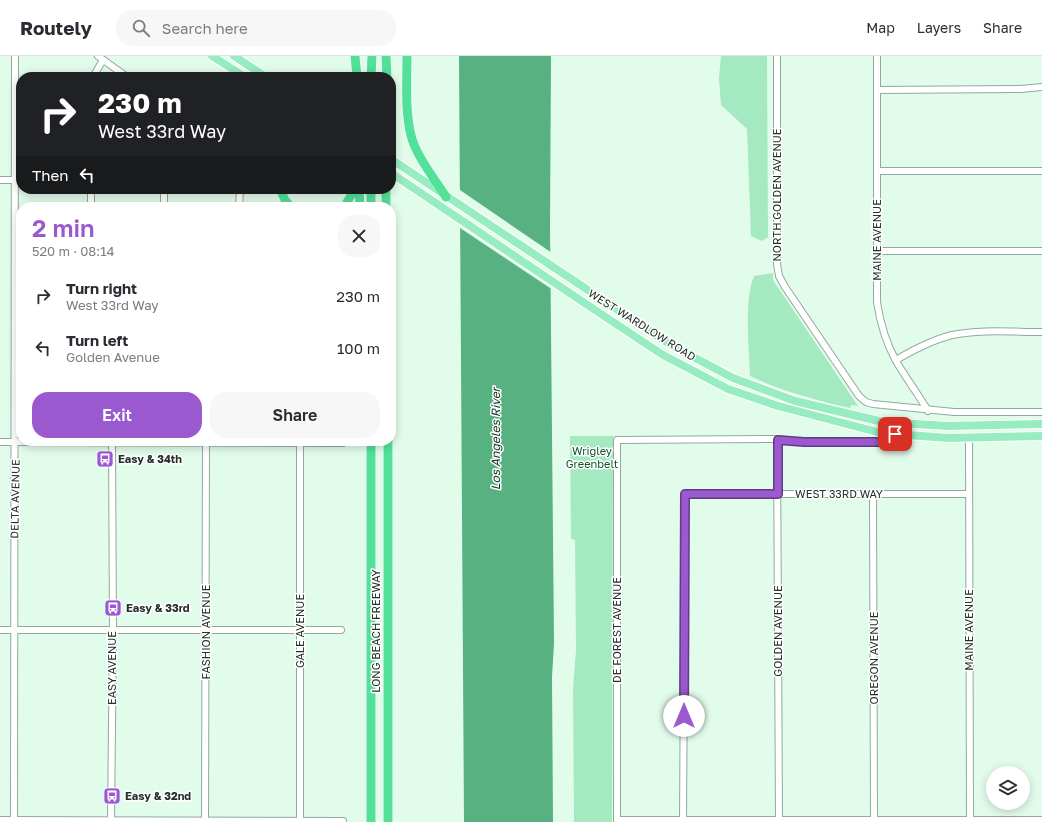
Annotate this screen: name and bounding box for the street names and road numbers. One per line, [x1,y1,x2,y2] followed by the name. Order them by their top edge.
[770,128,783,262] street label: NORTH GOLDEN AVENUE
[870,199,883,281] street label: MAINE AVENUE
[586,286,698,363] street label: WEST WARDLOW ROAD
[7,459,22,539] street label: DELTA AVENUE
[795,487,883,500] street label: WEST 33RD WAY
[369,569,382,693] street label: LONG BEACH FREEWAY
[610,577,623,683] street label: DE FOREST AVENUE
[199,584,212,679] street label: FASHION AVENUE
[771,585,784,677] street label: GOLDEN AVENUE
[962,589,975,671] street label: MAINE AVENUE
[293,594,306,668] street label: GALE AVENUE
[867,611,880,704] street label: OREGON AVENUE
[105,631,118,705] street label: EASY AVENUE

